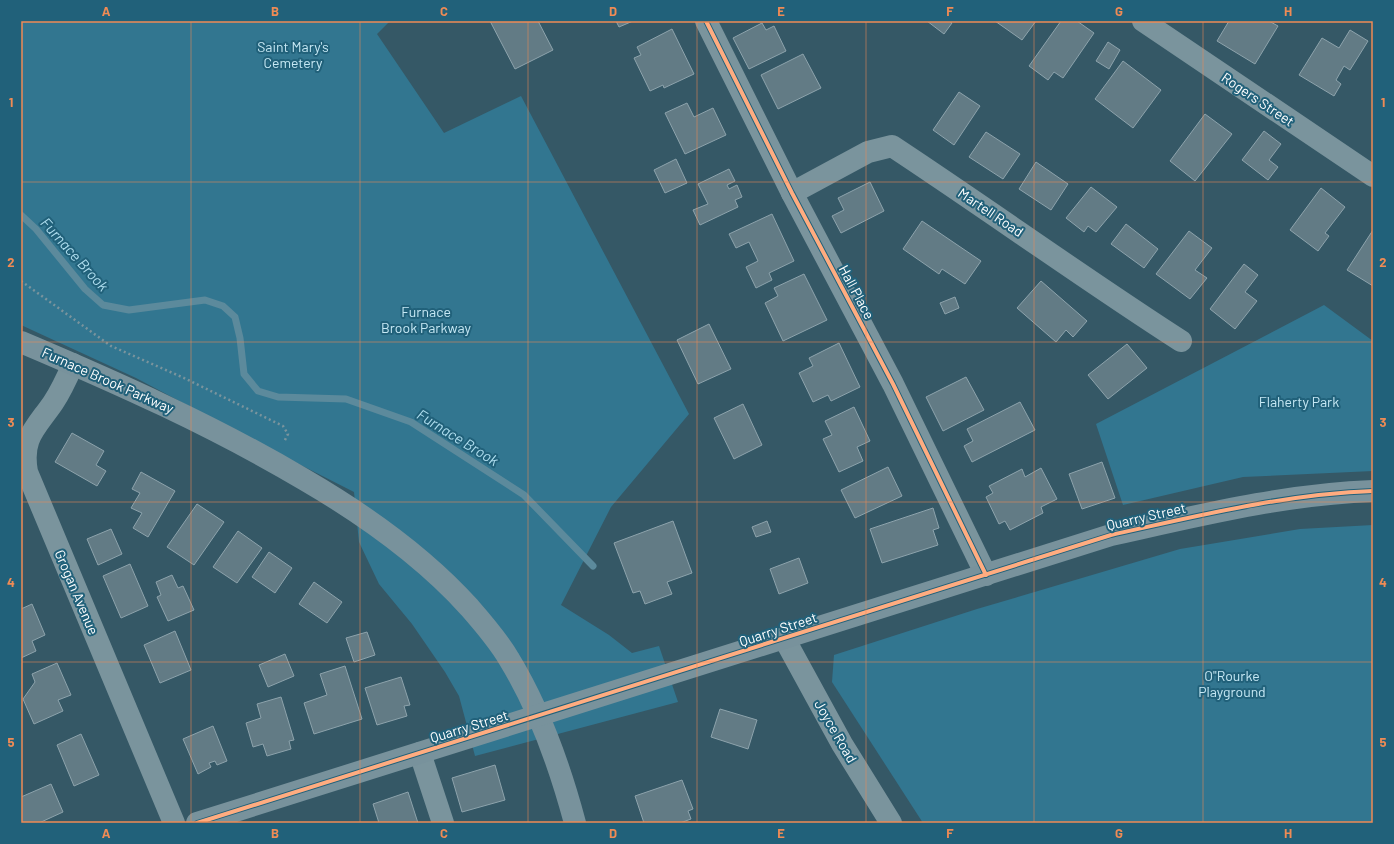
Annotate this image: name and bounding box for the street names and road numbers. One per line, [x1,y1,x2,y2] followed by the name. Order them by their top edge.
[1218,68,1298,130] street label: Rogers Street
[955,184,1027,240] street label: Martell Road
[836,262,878,322] street label: Hall Place
[39,343,177,417] street label: Furnace Brook Parkway
[1105,499,1187,533] street label: Quarry Street
[51,547,103,637] street label: Grogan Avenue
[737,608,819,650] street label: Quarry Street
[811,696,861,766] street label: Joyce Road
[428,706,510,746] street label: Quarry Street

